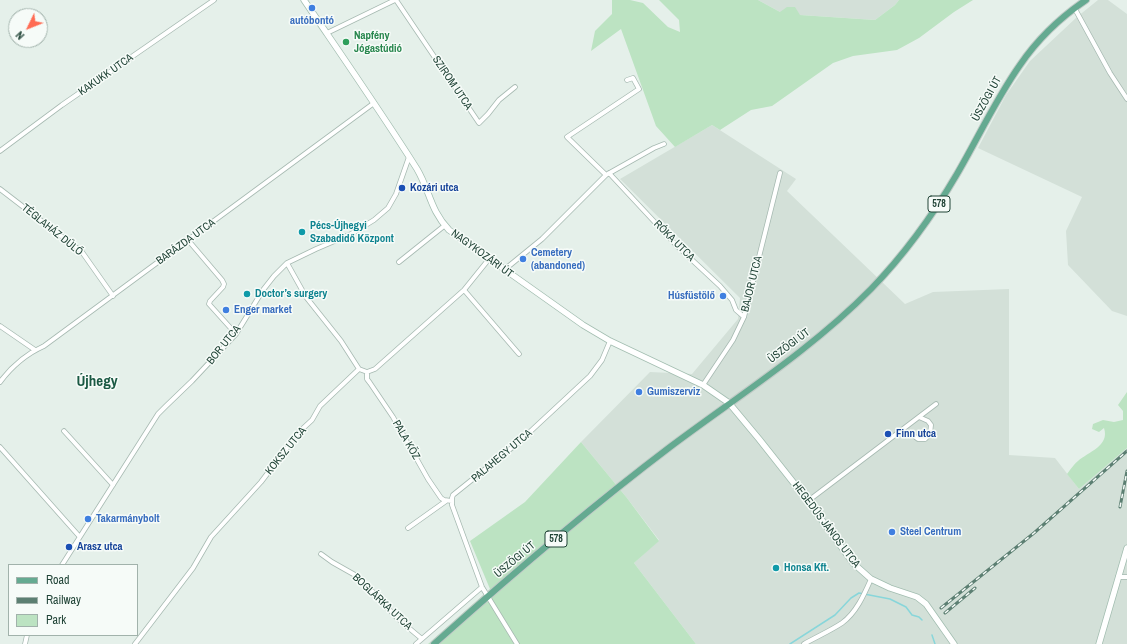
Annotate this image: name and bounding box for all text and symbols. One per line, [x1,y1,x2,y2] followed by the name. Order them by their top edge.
[307,3,317,13] marker: autóbontó
[8,8,48,48] north arrow
[290,14,334,28] place label: autóbontó
[13,28,27,43] text: N
[354,29,402,55] place label: Napfény Jógastúdió
[341,37,351,47] marker: Napfény Jógastúdió
[76,51,136,99] street label: KAKUKK UTCA
[429,54,475,112] street label: SZIROM UTCA
[969,74,1005,124] street label: ÜSZÖGI ÚT
[410,181,459,195] place label: Kozári utca
[397,183,407,193] marker: Kozári utca
[928,196,950,212] road number: 578
[19,201,85,259] street label: TÉGLAHÁZ DŰLŐ
[154,216,218,268] street label: BARÁZDA UTCA
[651,218,697,264] street label: RÓKA UTCA
[310,219,394,245] place label: Pécs-Újhegyi Szabadidő Központ
[297,227,307,237] marker: Pécs-Újhegyi Szabadidő Központ
[448,227,516,281] street label: NAGYKOZÁRI ÚT
[531,246,585,272] place label: Cemetery (abandoned)
[518,254,528,264] marker: Cemetery (abandoned)
[739,255,765,313] street label: BAJOR UTCA
[255,287,327,301] place label: Doctor’s surgery
[242,289,252,299] marker: Doctor’s surgery
[668,289,715,303] place label: Húsfüstölő
[718,291,728,301] marker: Húsfüstölő
[234,303,292,317] place label: Enger market
[221,305,231,315] marker: Enger market
[204,323,244,367] street label: BOR UTCA
[765,326,813,366] street label: ÜSZÖGI ÚT
[76,373,118,391] district label: Újhegy
[647,385,700,399] place label: Gumiszerviz
[634,387,644,397] marker: Gumiszerviz
[389,418,423,462] street label: PALA KÖZ
[263,424,309,478] street label: KOKSZ UTCA
[469,427,535,485] street label: PALAHEGY UTCA
[896,427,936,441] place label: Finn utca
[883,429,893,439] marker: Finn utca
[789,479,863,571] street label: HEGEDŰS JÁNOS UTCA
[96,512,160,526] place label: Takarmánybolt
[83,514,93,524] marker: Takarmánybolt
[900,525,961,539] place label: Steel Centrum
[887,527,897,537] marker: Steel Centrum
[545,531,567,547] road number: 578
[492,539,538,581] street label: ÜSZÖGI ÚT
[77,540,123,554] place label: Arasz utca
[64,542,74,552] marker: Arasz utca
[784,561,829,575] place label: Honsa Kft.
[771,563,781,573] marker: Honsa Kft.
[8,564,138,636] legend
[349,571,415,633] street label: BOGLÁRKA UTCA
[46,572,70,588] text: Road
[46,592,81,608] text: Railway
[46,612,66,628] text: Park

